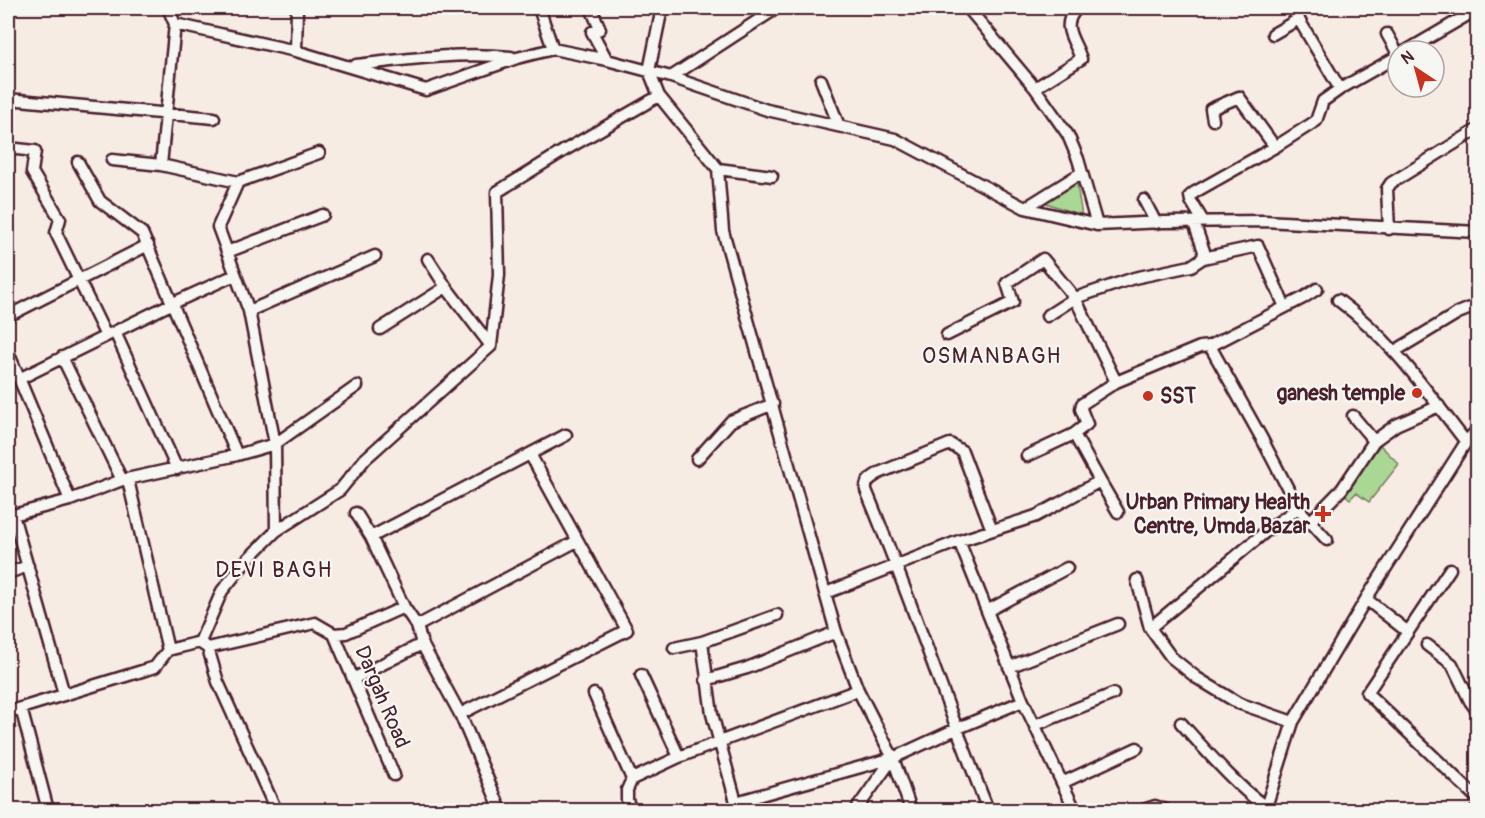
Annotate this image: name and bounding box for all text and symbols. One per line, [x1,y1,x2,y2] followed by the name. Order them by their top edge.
[1386,39,1446,99] north arrow
[1398,46,1418,69] text: N
[922,342,1062,370] district label: OSMANBAGH
[1277,380,1406,407] place label: ganesh temple
[1160,383,1196,410] place label: SST
[1410,386,1424,400] marker: ganesh temple
[1141,389,1155,403] marker: SST
[1125,489,1310,540] place label: Urban Primary Health Centre, Umda Bazar
[1314,505,1332,523] marker: Urban Primary Health Centre, Umda Bazar
[215,556,333,584] district label: DEVI BAGH
[348,642,416,752] street label: Dargah Road

